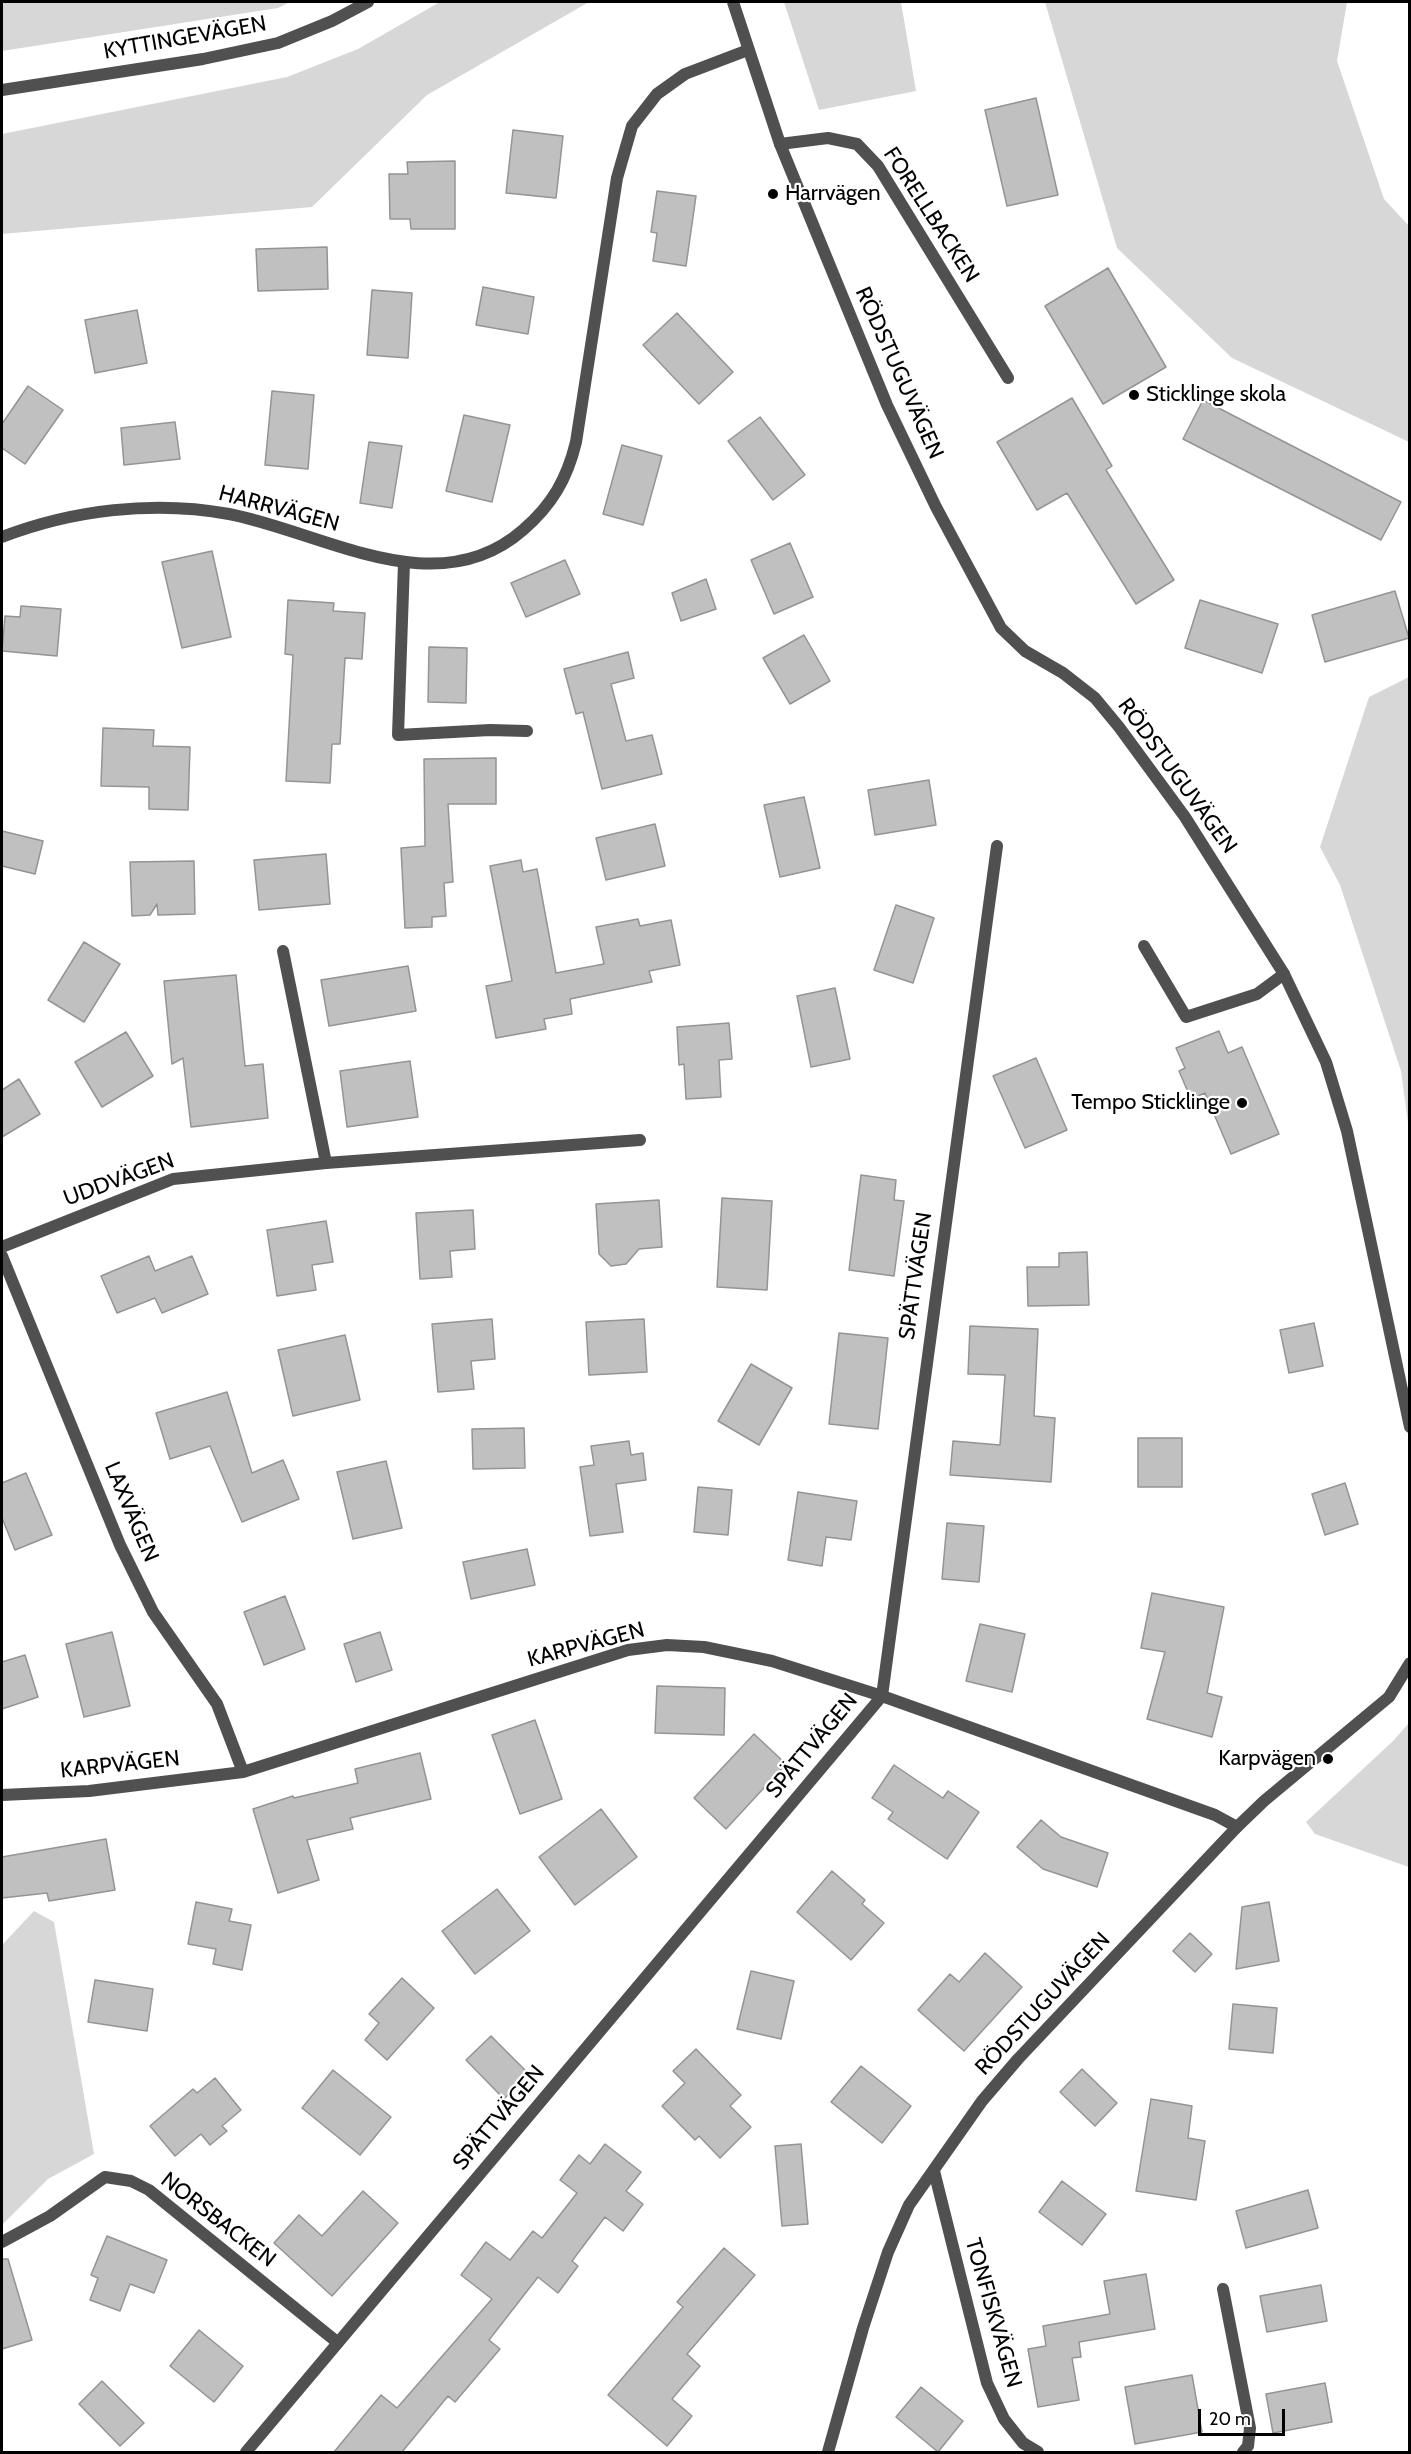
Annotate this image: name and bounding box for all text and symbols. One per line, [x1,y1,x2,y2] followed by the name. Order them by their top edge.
[102,11,268,65] street label: KYTTINGEVÄGEN
[877,142,985,288] street label: FORELLBACKEN
[785,181,881,207] place label: Harrvägen
[766,187,780,201] marker: Harrvägen
[849,283,949,463] street label: RÖDSTUGUVÄGEN
[1146,382,1286,408] place label: Sticklinge skola
[1127,388,1141,402] marker: Sticklinge skola
[216,480,342,538] street label: HARRVÄGEN
[1112,693,1242,859] street label: RÖDSTUGUVÄGEN
[1071,1090,1230,1116] place label: Tempo Sticklinge
[1235,1096,1249,1110] marker: Tempo Sticklinge
[60,1148,178,1212] street label: UDDVÄGEN
[894,1211,938,1341] street label: SPÄTTVÄGEN
[98,1458,164,1566] street label: LAXVÄGEN
[525,1617,647,1673] street label: KARPVÄGEN
[761,1688,863,1804] street label: SPÄTTVÄGEN
[59,1746,181,1784] street label: KARPVÄGEN
[1218,1746,1316,1772] place label: Karpvägen
[1321,1752,1335,1766] marker: Karpvägen
[970,1927,1116,2081] street label: RÖDSTUGUVÄGEN
[448,2060,550,2176] street label: SPÄTTVÄGEN
[155,2167,281,2273] street label: NORSBACKEN
[959,2235,1027,2391] street label: TONFISKVÄGEN
[1201,2397,1288,2435] scale bar
[1209,2408,1251,2430] text: 20 m

